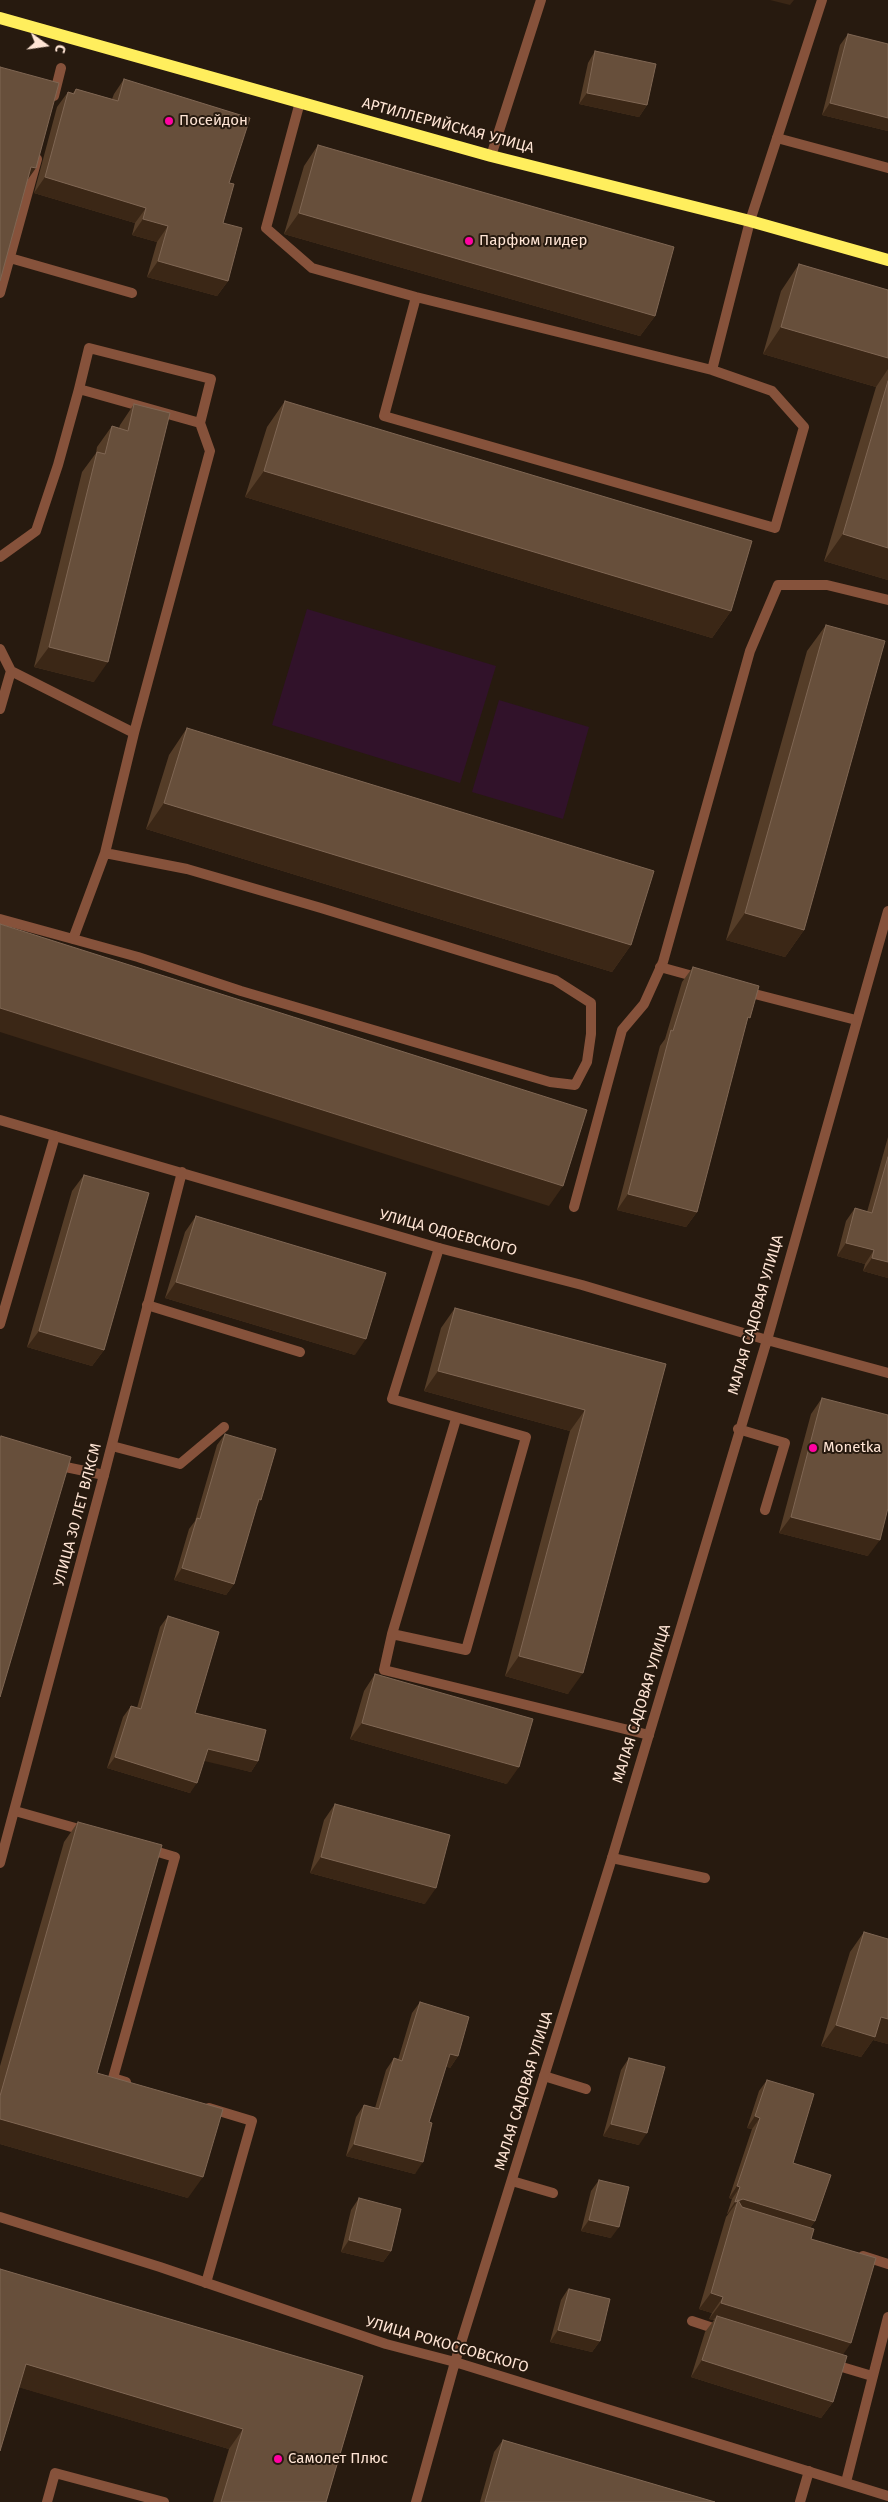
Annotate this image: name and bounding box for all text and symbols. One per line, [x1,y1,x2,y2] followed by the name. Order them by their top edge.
[20,20,70,70] north arrow
[51,43,69,55] text: С
[360,94,536,158] street label: АРТИЛЛЕРИЙСКАЯ УЛИЦА
[179,112,248,130] place label: Посейдон
[163,115,175,127] marker: Посейдон
[479,232,587,250] place label: Парфюм лидер
[463,235,475,247] marker: Парфюм лидер
[377,1206,519,1260] street label: УЛИЦА ОДОЕВСКОГО
[725,1233,787,1397] street label: МАЛАЯ САДОВАЯ УЛИЦА
[823,1439,881,1457] place label: Monetka
[50,1441,106,1589] street label: УЛИЦА 30 ЛЕТ ВЛКСМ
[807,1442,819,1454] marker: Monetka
[609,1622,675,1786] street label: МАЛАЯ САДОВАЯ УЛИЦА
[491,2009,557,2173] street label: МАЛАЯ САДОВАЯ УЛИЦА
[363,2313,531,2377] street label: УЛИЦА РОКОССОВСКОГО
[288,2450,388,2468] place label: Самолет Плюс
[272,2453,284,2465] marker: Самолет Плюс

